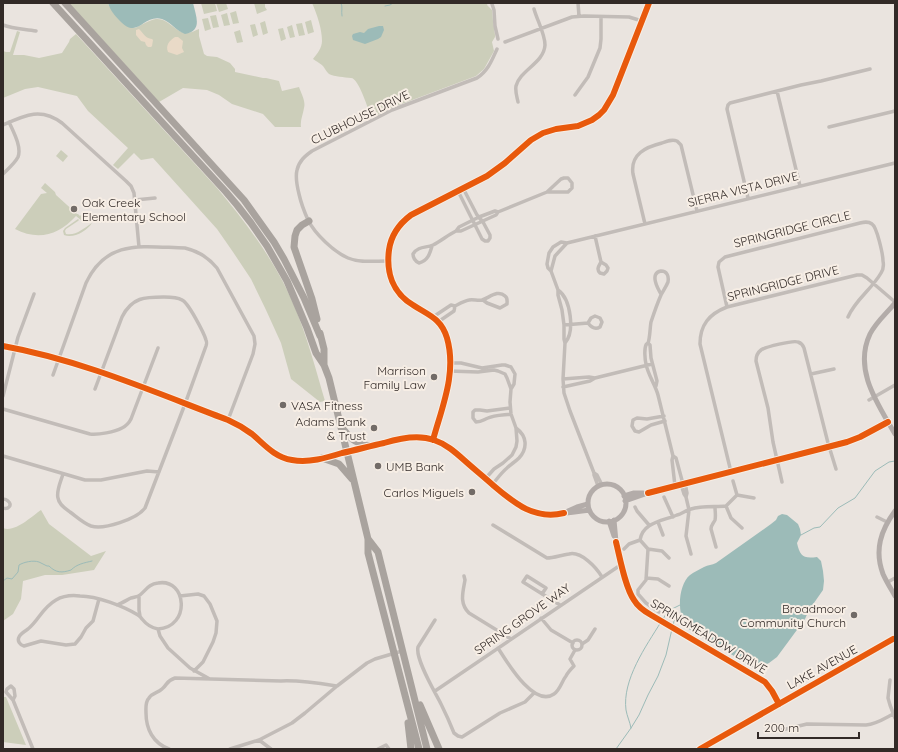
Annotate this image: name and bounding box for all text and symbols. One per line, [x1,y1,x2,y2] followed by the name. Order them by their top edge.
[308,87,412,147] street label: CLUBHOUSE DRIVE
[686,168,800,210] street label: SIERRA VISTA DRIVE
[82,195,186,224] place label: Oak Creek Elementary School
[69,204,79,214] marker: Oak Creek Elementary School
[732,207,852,251] street label: SPRINGRIDGE CIRCLE
[726,262,841,304] street label: SPRINGRIDGE DRIVE
[363,363,426,392] place label: Marrison Family Law
[429,372,439,382] marker: Marrison Family Law
[291,398,363,413] place label: VASA Fitness
[278,400,288,410] marker: VASA Fitness
[295,414,366,443] place label: Adams Bank & Trust
[369,423,379,433] marker: Adams Bank & Trust
[386,459,444,474] place label: UMB Bank
[373,461,383,471] marker: UMB Bank
[384,485,464,500] place label: Carlos Miguels
[467,487,477,497] marker: Carlos Miguels
[471,580,573,658] street label: SPRING GROVE WAY
[648,595,770,677] street label: SPRINGMEADOW DRIVE
[740,601,846,630] place label: Broadmoor Community Church
[849,610,859,620] marker: Broadmoor Community Church
[784,641,860,692] street label: LAKE AVENUE
[758,714,859,740] scale bar
[764,720,799,735] text: 200 m

